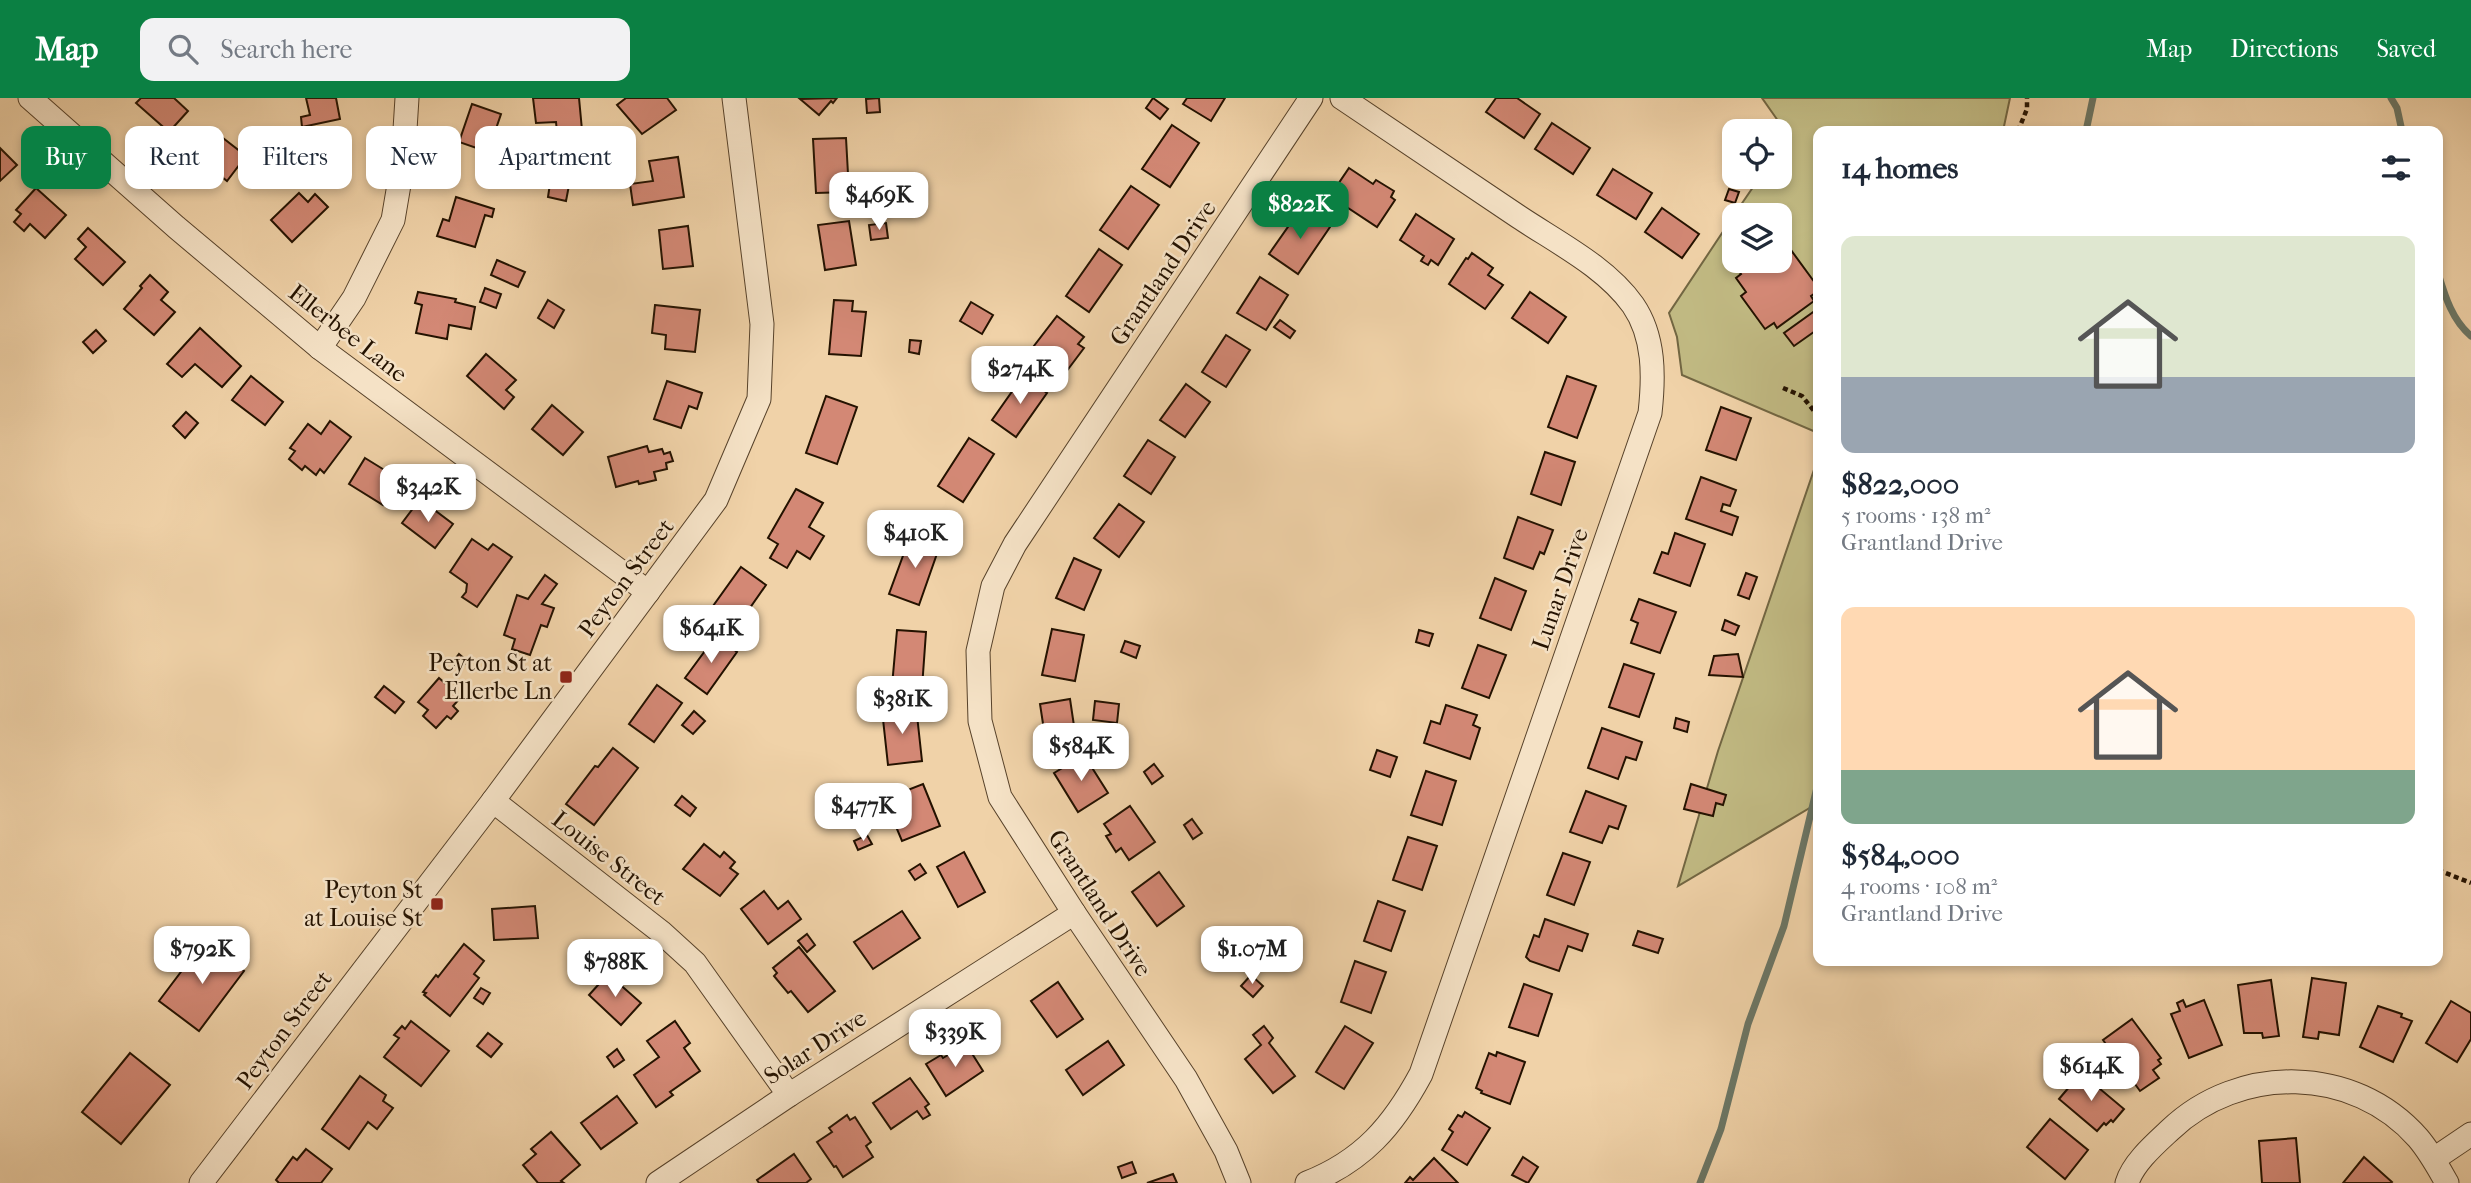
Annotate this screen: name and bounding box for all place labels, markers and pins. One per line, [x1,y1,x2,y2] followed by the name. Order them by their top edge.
[830,172,928,232] pin: $469K
[1251,181,1349,241] pin: $822K
[971,346,1069,406] pin: $274K
[379,464,477,524] pin: $342K
[866,510,964,570] pin: $410K
[662,606,760,665] pin: $641K
[428,649,552,705] place label: Peyton St at Ellerbe Ln
[558,669,574,685] marker: Peyton St at Ellerbe Ln
[853,676,951,736] pin: $381K
[1032,724,1130,783] pin: $584K
[814,784,912,843] pin: $477K
[304,876,423,932] place label: Peyton St at Louise St
[429,896,445,912] marker: Peyton St at Louise St
[153,926,251,986] pin: $792K
[1195,926,1309,986] pin: $1.07M
[566,940,664,999] pin: $788K
[906,1010,1004,1069] pin: $339K
[2042,1044,2140,1103] pin: $614K

